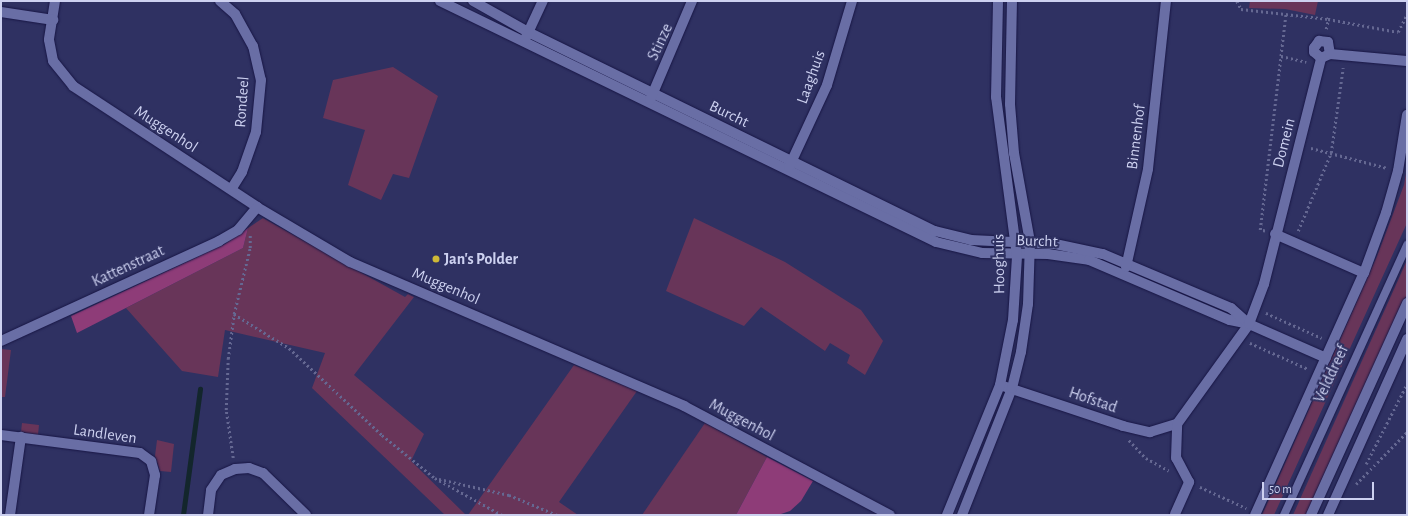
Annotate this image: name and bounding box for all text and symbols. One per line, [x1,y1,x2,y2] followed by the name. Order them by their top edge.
[643,20,677,64] street label: Stinze
[792,48,830,106] street label: Laaghuis
[231,76,253,128] street label: Rondeel
[706,96,752,132] street label: Burcht
[131,101,201,157] street label: Muggenhol
[1123,103,1149,171] street label: Binnenhof
[1269,116,1299,170] street label: Domein
[1016,231,1058,251] street label: Burcht
[989,234,1009,294] street label: Hooghuis
[89,241,167,291] street label: Kattenstraat
[444,249,518,269] place label: Jan's Polder
[431,254,441,264] marker: Jan's Polder
[409,263,483,309] street label: Muggenhol
[1309,342,1353,406] street label: Velddreef
[1066,383,1120,417] street label: Hofstad
[706,395,778,445] street label: Muggenhol
[72,420,138,448] street label: Landleven
[1264,474,1376,500] scale bar
[1269,483,1292,495] text: 50 m

